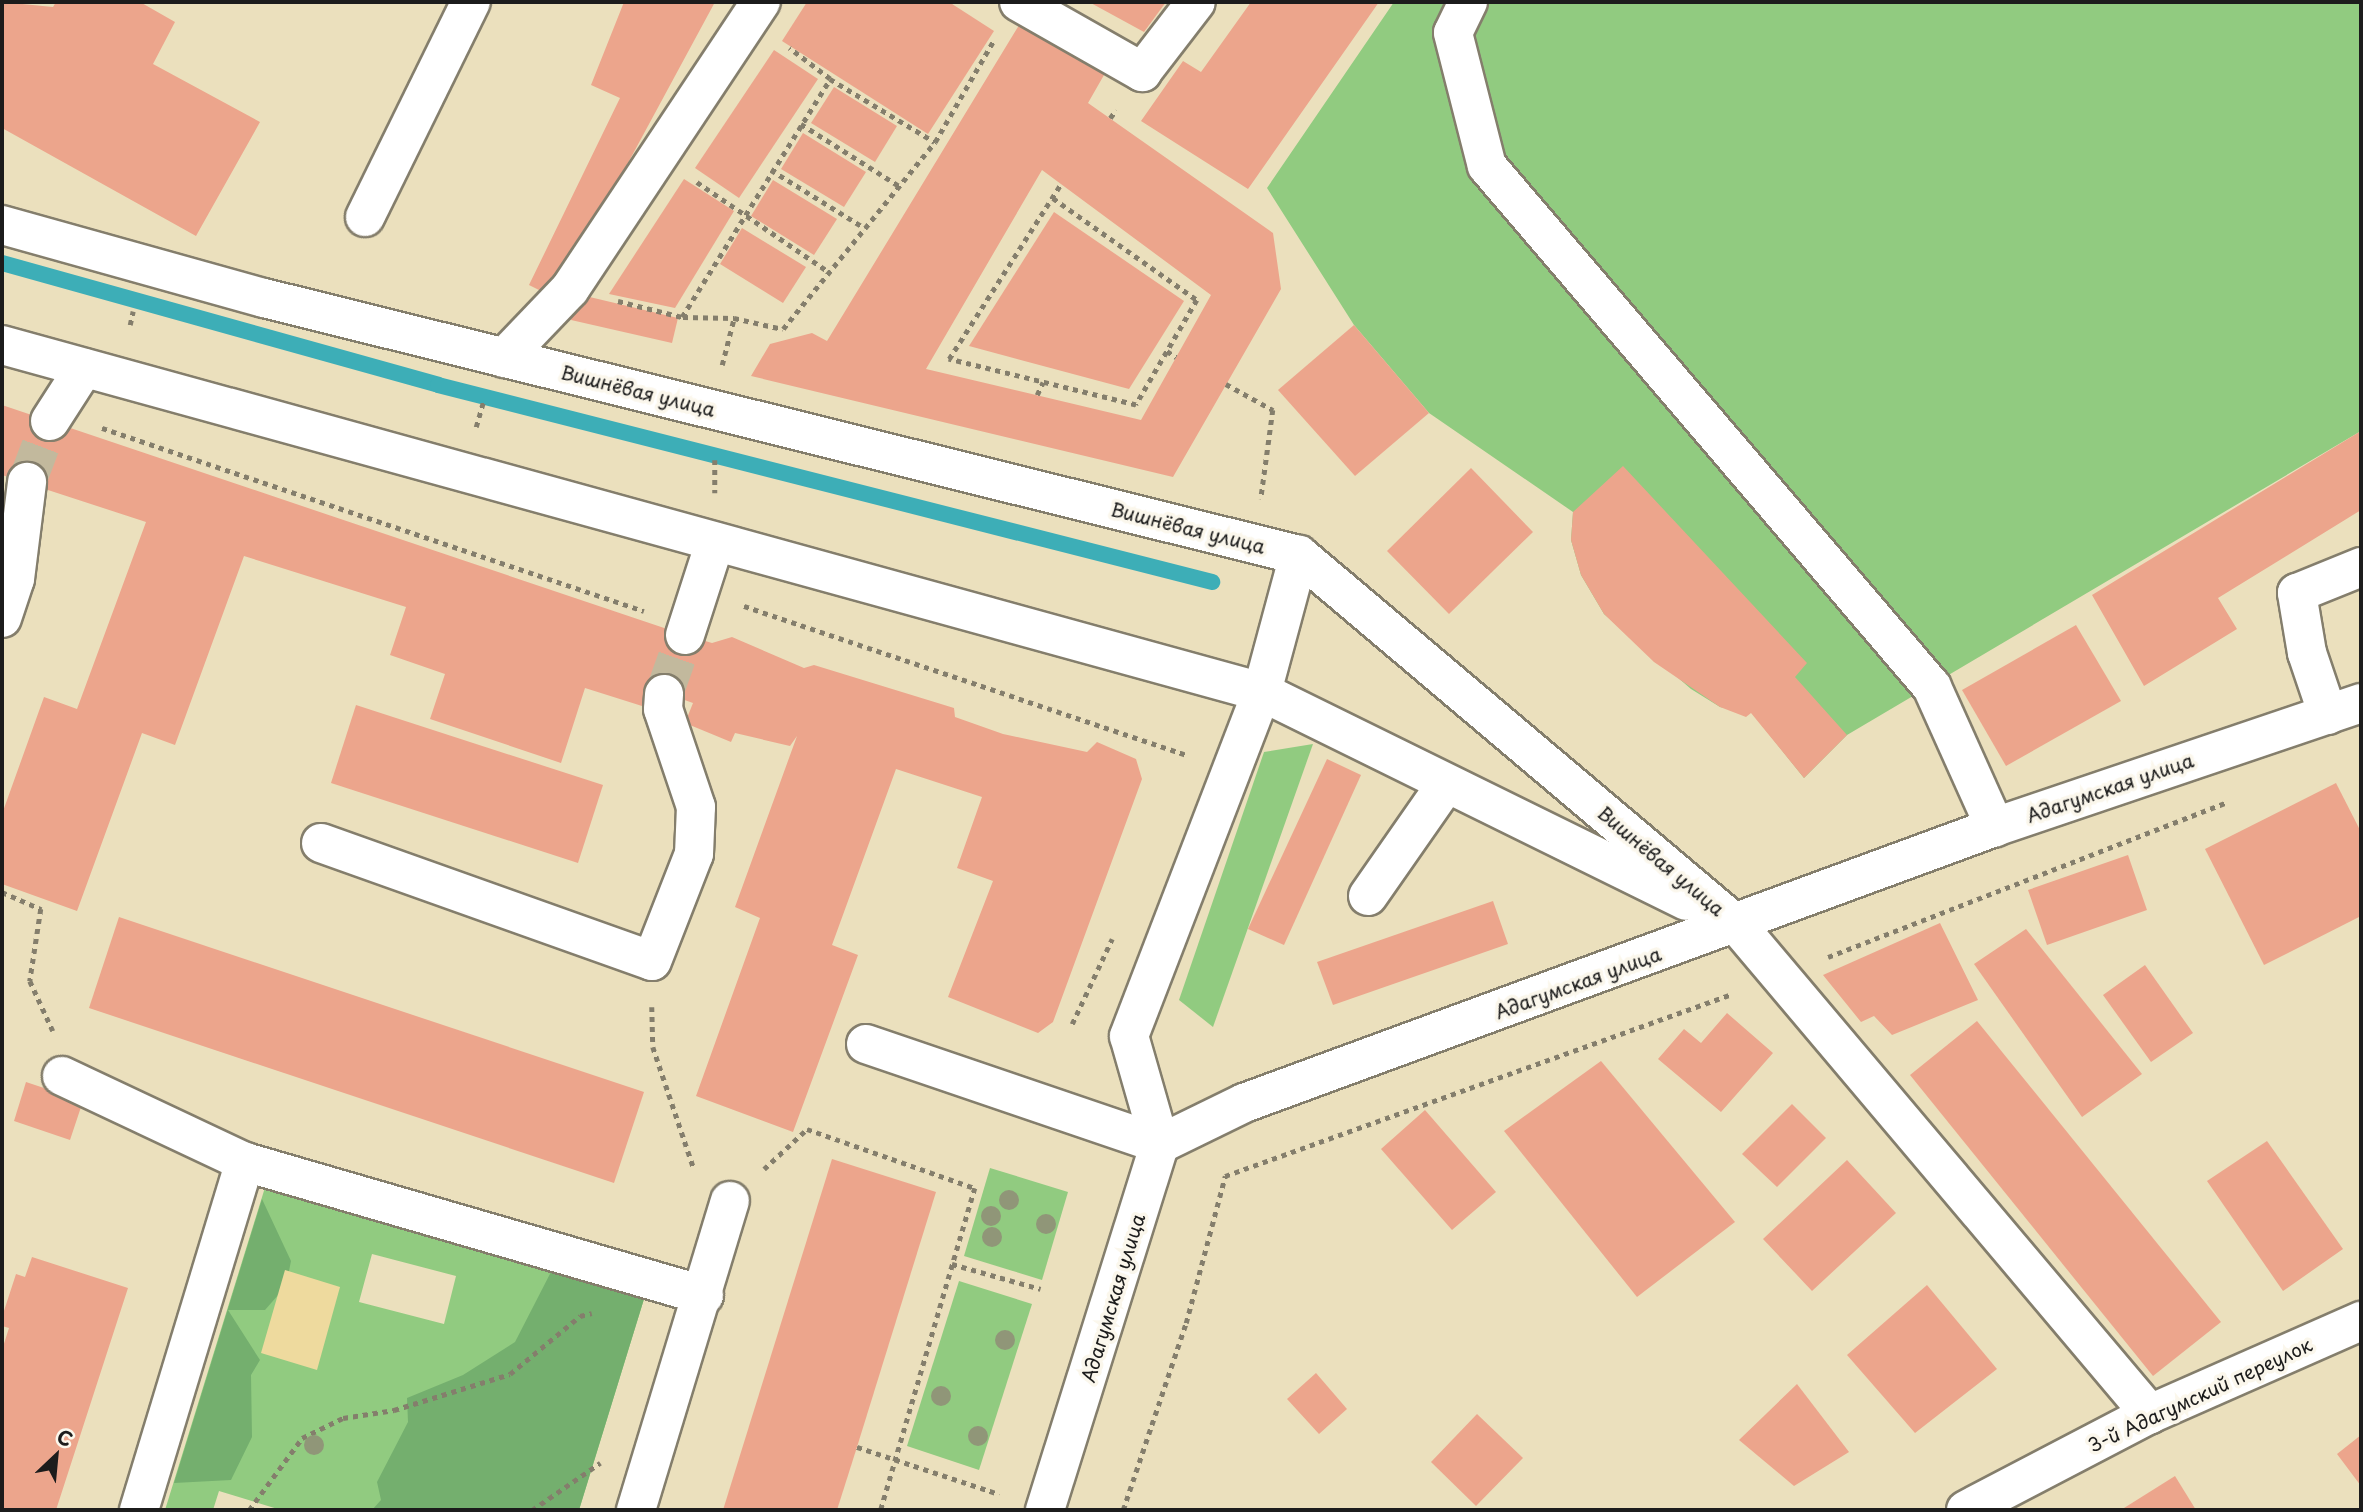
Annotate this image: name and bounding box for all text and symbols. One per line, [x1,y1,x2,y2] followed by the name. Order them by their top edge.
[558,361,718,421] street label: Вишнёвая улица
[1108,498,1268,558] street label: Вишнёвая улица
[2023,749,2197,827] street label: Адагумская улица
[1593,801,1729,921] street label: Вишнёвая улица
[1491,942,1665,1024] street label: Адагумская улица
[1076,1210,1150,1386] street label: Адагумская улица
[2085,1333,2315,1457] street label: 3-й Адагумский переулок
[21,1421,91,1491] north arrow
[53,1421,78,1453] text: С

